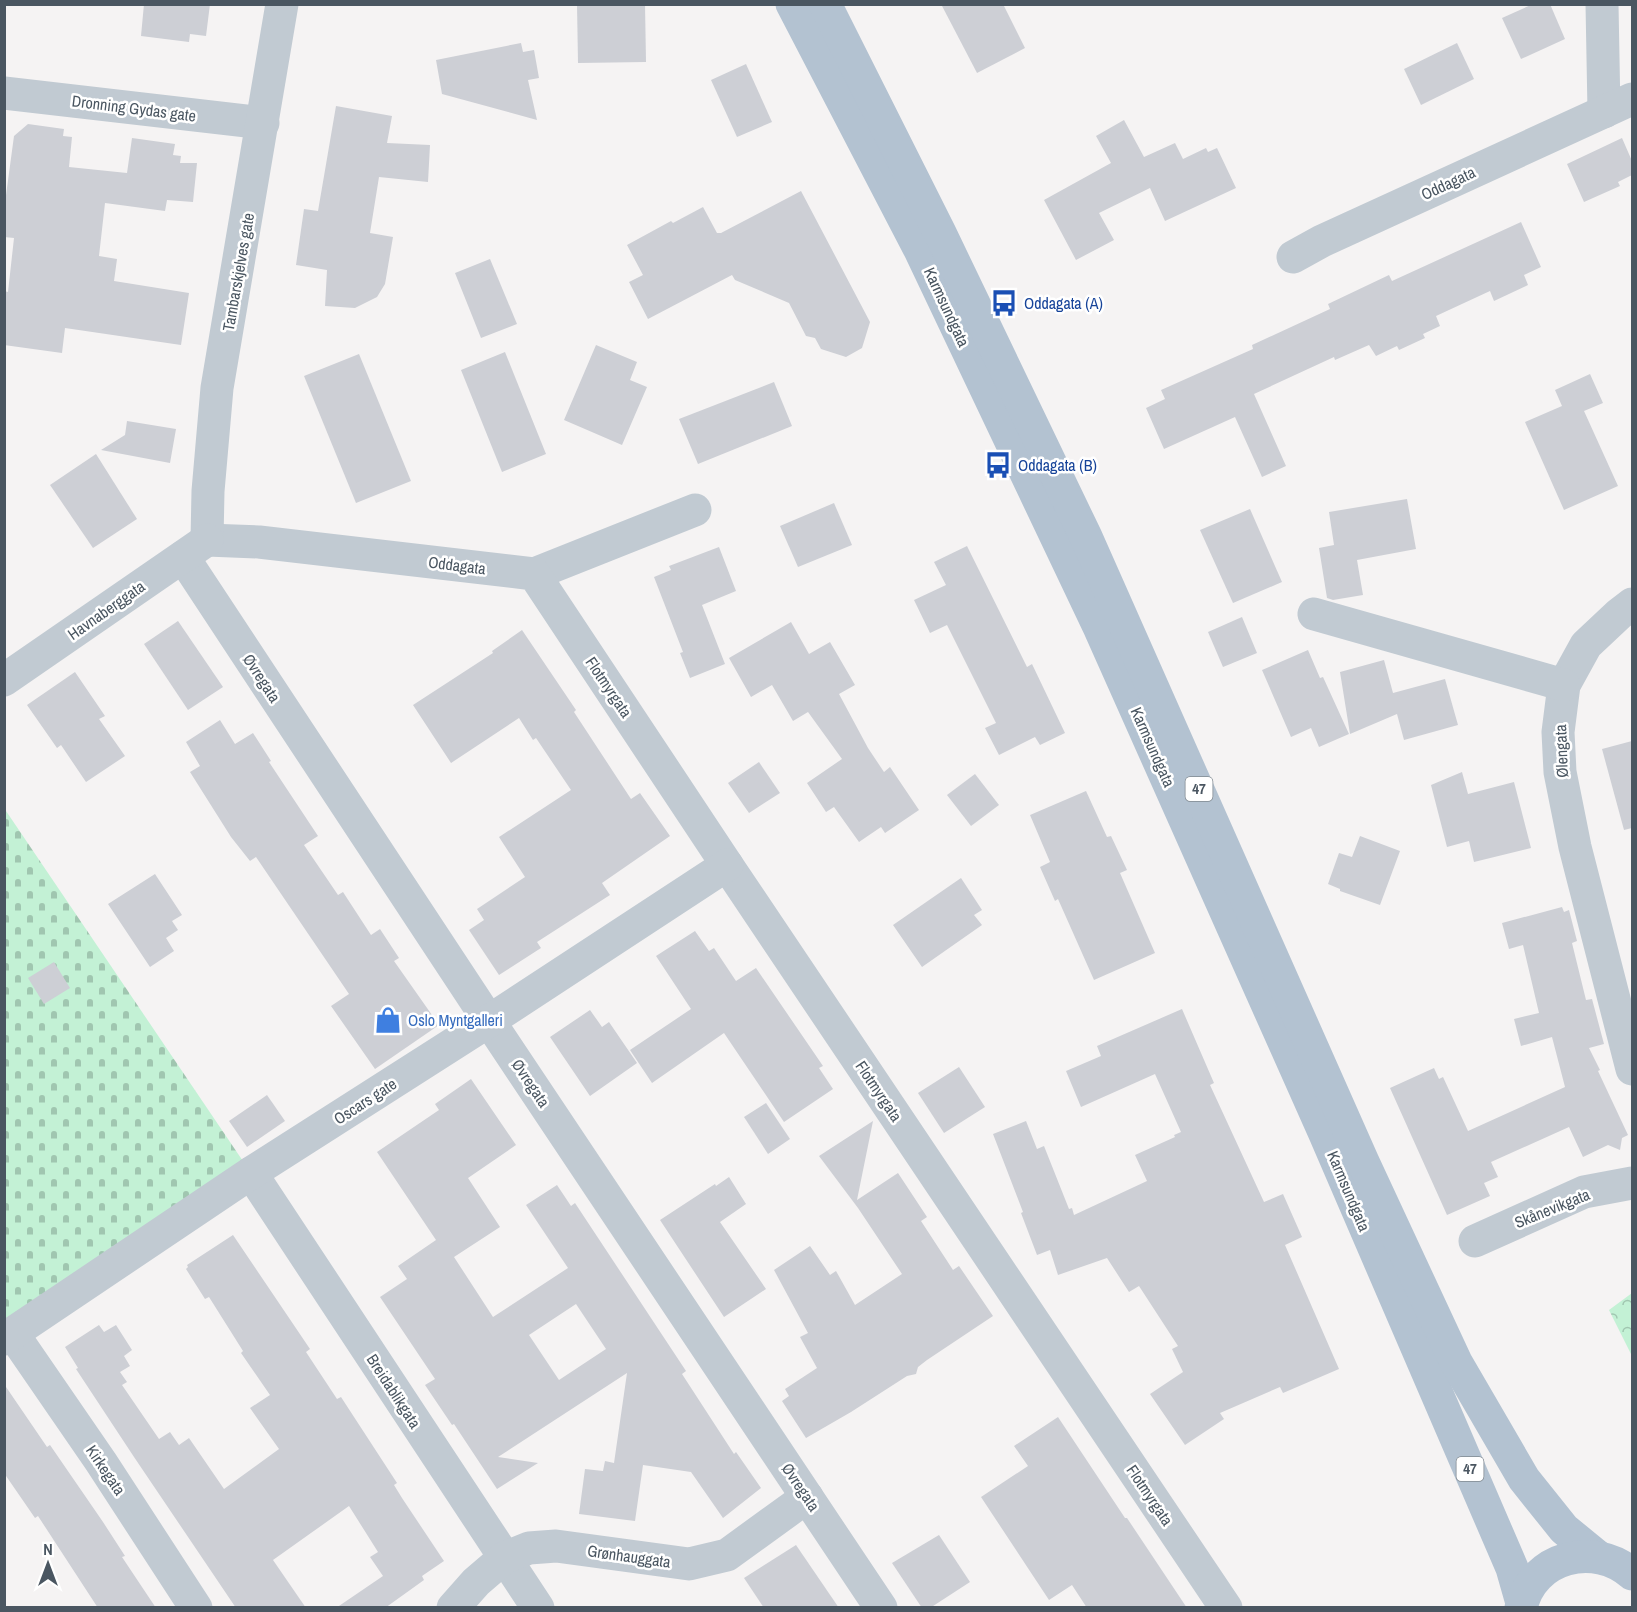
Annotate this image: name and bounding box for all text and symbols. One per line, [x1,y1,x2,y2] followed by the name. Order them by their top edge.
[71,89,197,127] street label: Dronning Gydas gate
[1417,161,1479,205] street label: Oddagata
[217,211,259,333] street label: Tambarskjelves gate
[919,264,975,351] street label: Karmsundgata
[989,288,1019,318] bus stop icon: Oddagata (A)
[1024,292,1103,314] place label: Oddagata (A)
[983,450,1013,480] bus stop icon: Oddagata (B)
[1018,454,1097,476] place label: Oddagata (B)
[427,551,488,580] street label: Oddagata
[63,575,150,645] street label: Havnaberggata
[238,649,286,707] street label: Øvregata
[581,652,638,722] street label: Flotmyrgata
[1126,704,1181,791] street label: Karmsundgata
[1549,723,1573,778] street label: Ølengata
[1186,777,1212,801] road number: 47
[373,1005,403,1035] shop icon: Oslo Myntgalleri
[408,1009,503,1031] place label: Oslo Myntgalleri
[507,1054,556,1112] street label: Øvregata
[851,1056,908,1126] street label: Flotmyrgata
[329,1073,401,1129] street label: Oscars gate
[1322,1147,1376,1235] street label: Karmsundgata
[1511,1183,1594,1233] street label: Skånevikgata
[362,1350,427,1433] street label: Breidablikgata
[81,1441,131,1500] street label: Kirkegata
[1456,1457,1484,1481] road number: 47
[777,1458,826,1516] street label: Øvregata
[1122,1460,1179,1530] street label: Flotmyrgata
[18,1534,78,1594] north arrow
[43,1538,53,1560] text: N
[586,1539,673,1573] street label: Grønhauggata

